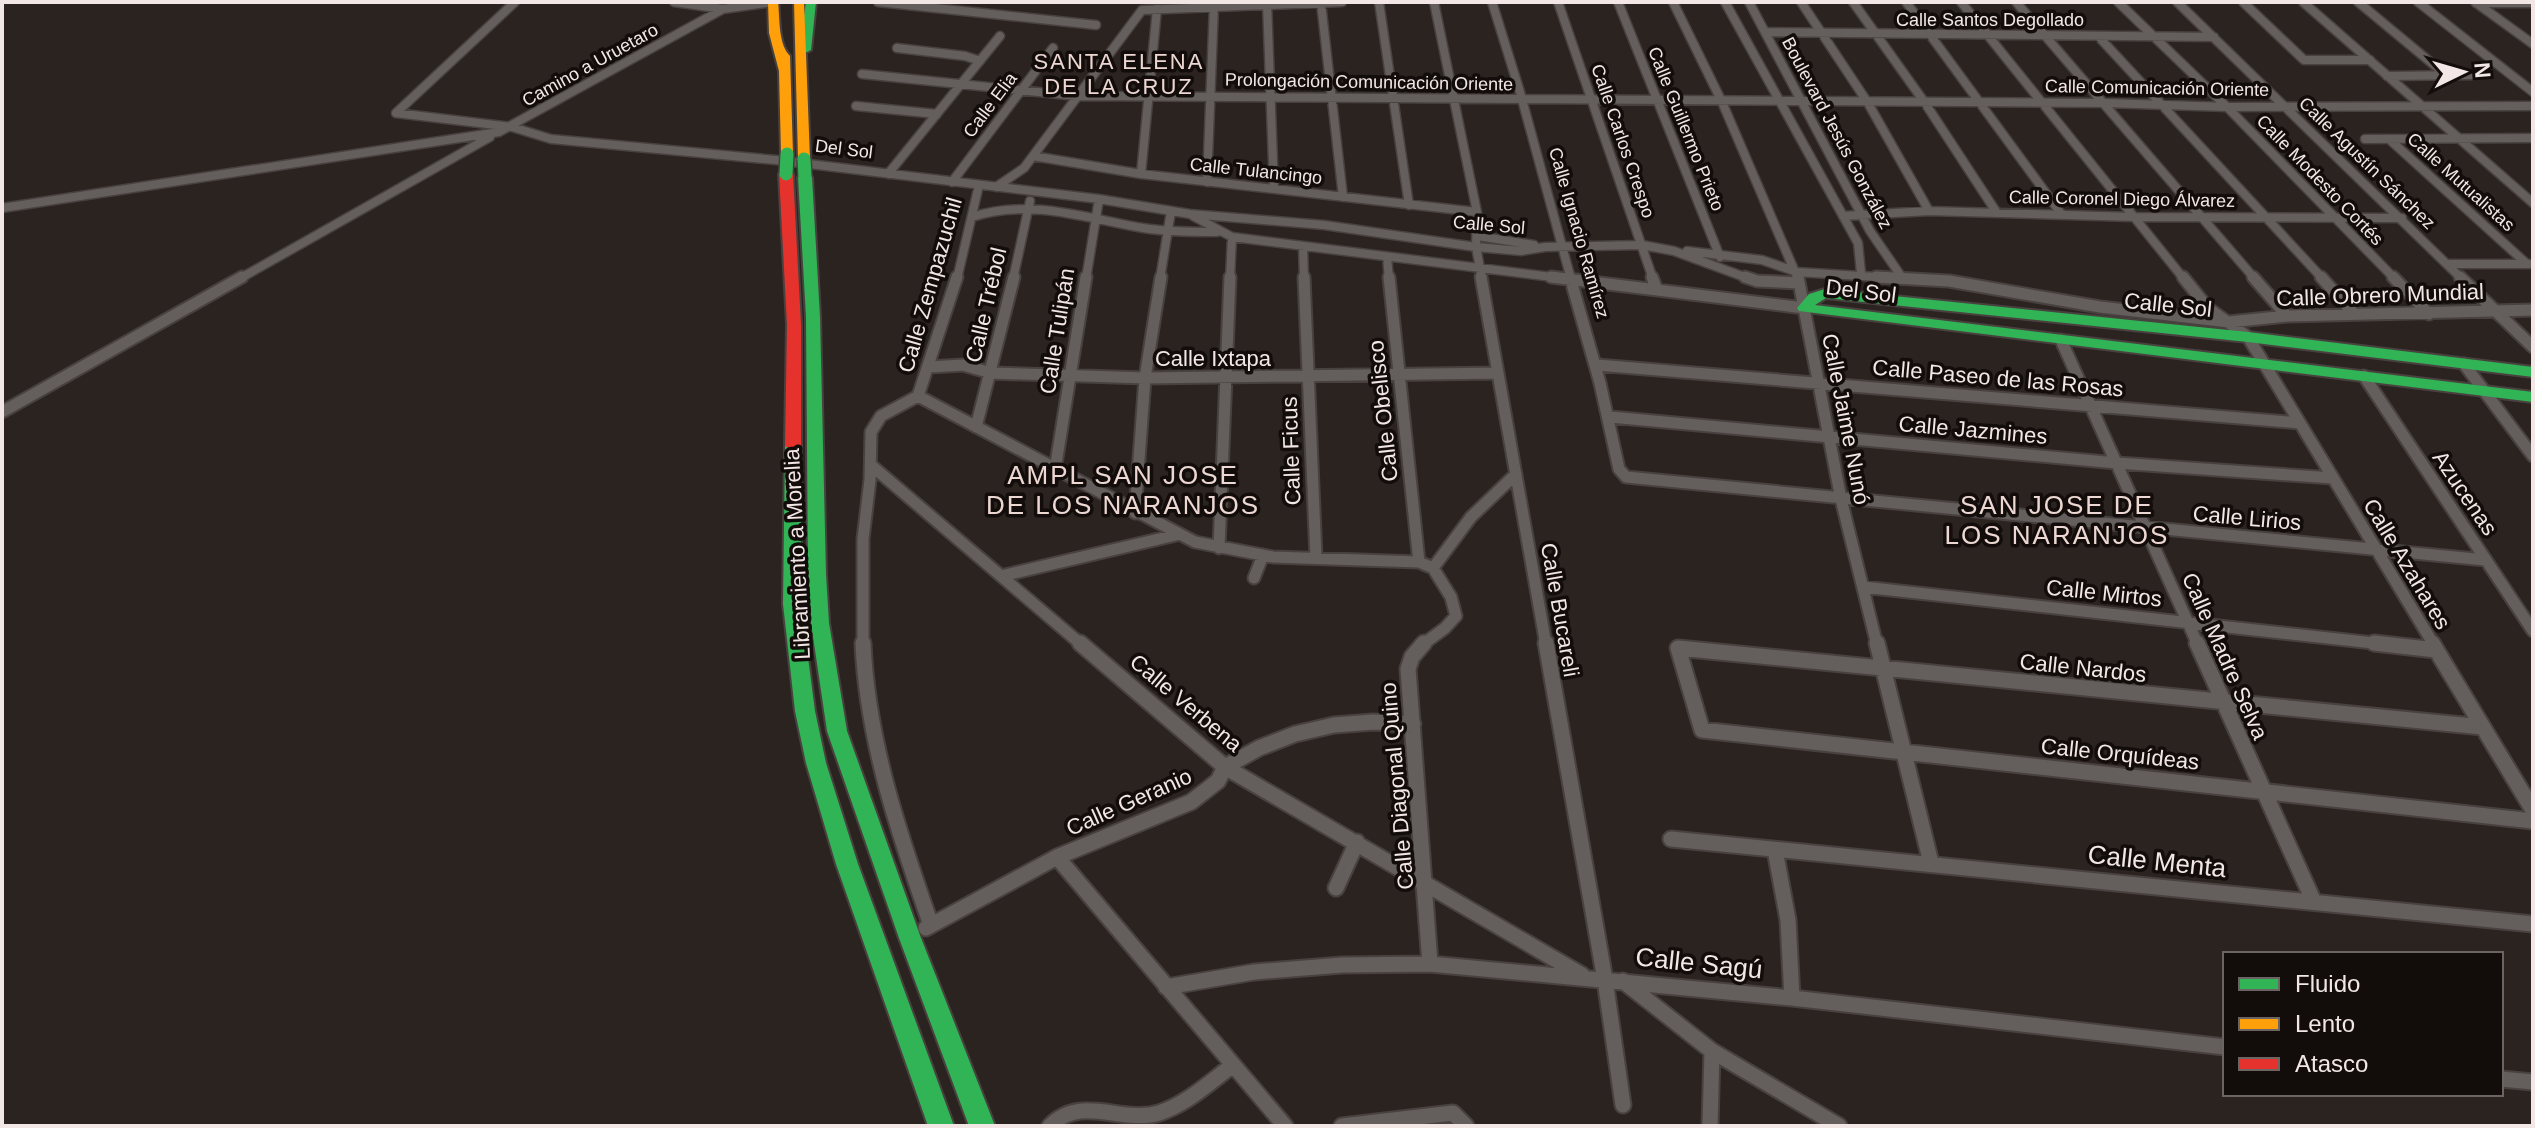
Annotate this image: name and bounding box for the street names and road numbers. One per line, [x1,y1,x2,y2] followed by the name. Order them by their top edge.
[1896,10,2084,30] street label: Calle Santos Degollado
[519,19,661,111] street label: Camino a Uruetaro
[1778,34,1896,232] street label: Boulevard Jesús González
[1644,44,1728,214] street label: Calle Guillermo Prieto
[1587,62,1659,220] street label: Calle Carlos Crespo
[959,68,1021,141] street label: Calle Elia
[1225,69,1513,95] street label: Prolongación Comunicación Oriente
[2045,76,2269,100] street label: Calle Comunicación Oriente
[2295,93,2439,233] street label: Calle Agustín Sánchez
[2253,111,2387,249] street label: Calle Modesto Cortés
[2403,129,2519,235] street label: Calle Mutualistas
[814,136,874,162] street label: Del Sol
[1545,145,1613,321] street label: Calle Ignacio Ramírez
[1189,154,1323,188] street label: Calle Tulancingo
[2009,187,2235,211] street label: Calle Coronel Diego Álvarez
[893,195,967,375] street label: Calle Zempazuchil
[1452,212,1526,238] street label: Calle Sol
[961,245,1011,365] street label: Calle Trébol
[1035,266,1079,396] street label: Calle Tulipán
[1824,274,1898,308] street label: Del Sol
[2276,279,2484,311] street label: Calle Obrero Mundial
[2123,288,2213,322] street label: Calle Sol
[1817,331,1875,507] street label: Calle Jaime Nunó
[1363,339,1403,483] street label: Calle Obelisco
[1155,346,1272,371] street label: Calle Ixtapa
[1871,355,2125,401] street label: Calle Paseo de las Rosas
[1277,396,1305,506] street label: Calle Ficus
[1898,411,2048,449] street label: Calle Jazmines
[2428,446,2502,540] street label: Azucenas
[779,447,815,660] street label: Libramiento a Morelia
[2358,494,2456,634] street label: Calle Azahares
[2192,501,2302,535] street label: Calle Lirios
[1536,541,1584,679] street label: Calle Bucareli
[2177,569,2273,744] street label: Calle Madre Selva
[2045,574,2163,612] street label: Calle Mirtos
[1125,649,1248,757] street label: Calle Verbena
[2018,649,2148,687] street label: Calle Nardos
[1375,681,1419,891] street label: Calle Diagonal Quino
[2040,733,2200,775] street label: Calle Orquídeas
[1062,763,1196,841] street label: Calle Geranio
[2086,839,2228,883] street label: Calle Menta
[1634,941,1764,985] street label: Calle Sagú

